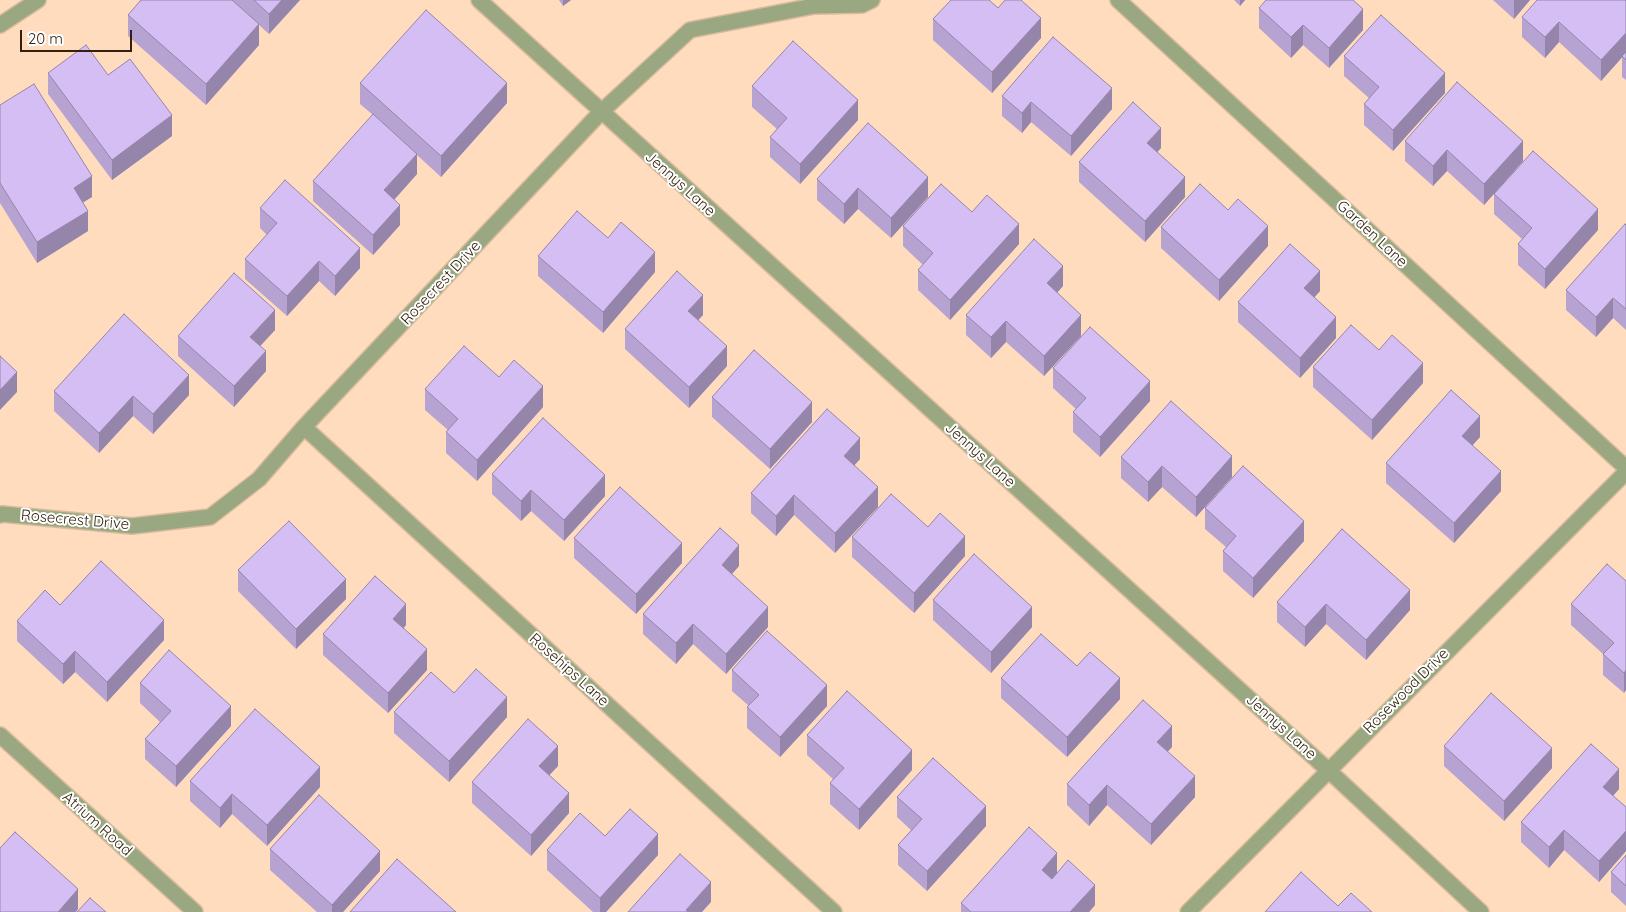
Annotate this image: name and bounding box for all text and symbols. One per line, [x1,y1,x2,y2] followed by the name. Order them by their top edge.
[22,20,135,52] scale bar
[28,29,63,48] text: 20 m
[641,148,719,220] street label: Jennys Lane
[1333,197,1411,271] street label: Garden Lane
[397,237,485,329] street label: Rosecrest Drive
[941,419,1019,491] street label: Jennys Lane
[20,506,130,534] street label: Rosecrest Drive
[526,630,612,710] street label: Rosehips Lane
[1360,645,1452,737] street label: Rosewood Drive
[1242,691,1320,763] street label: Jennys Lane
[59,788,135,860] street label: Atrium Road

